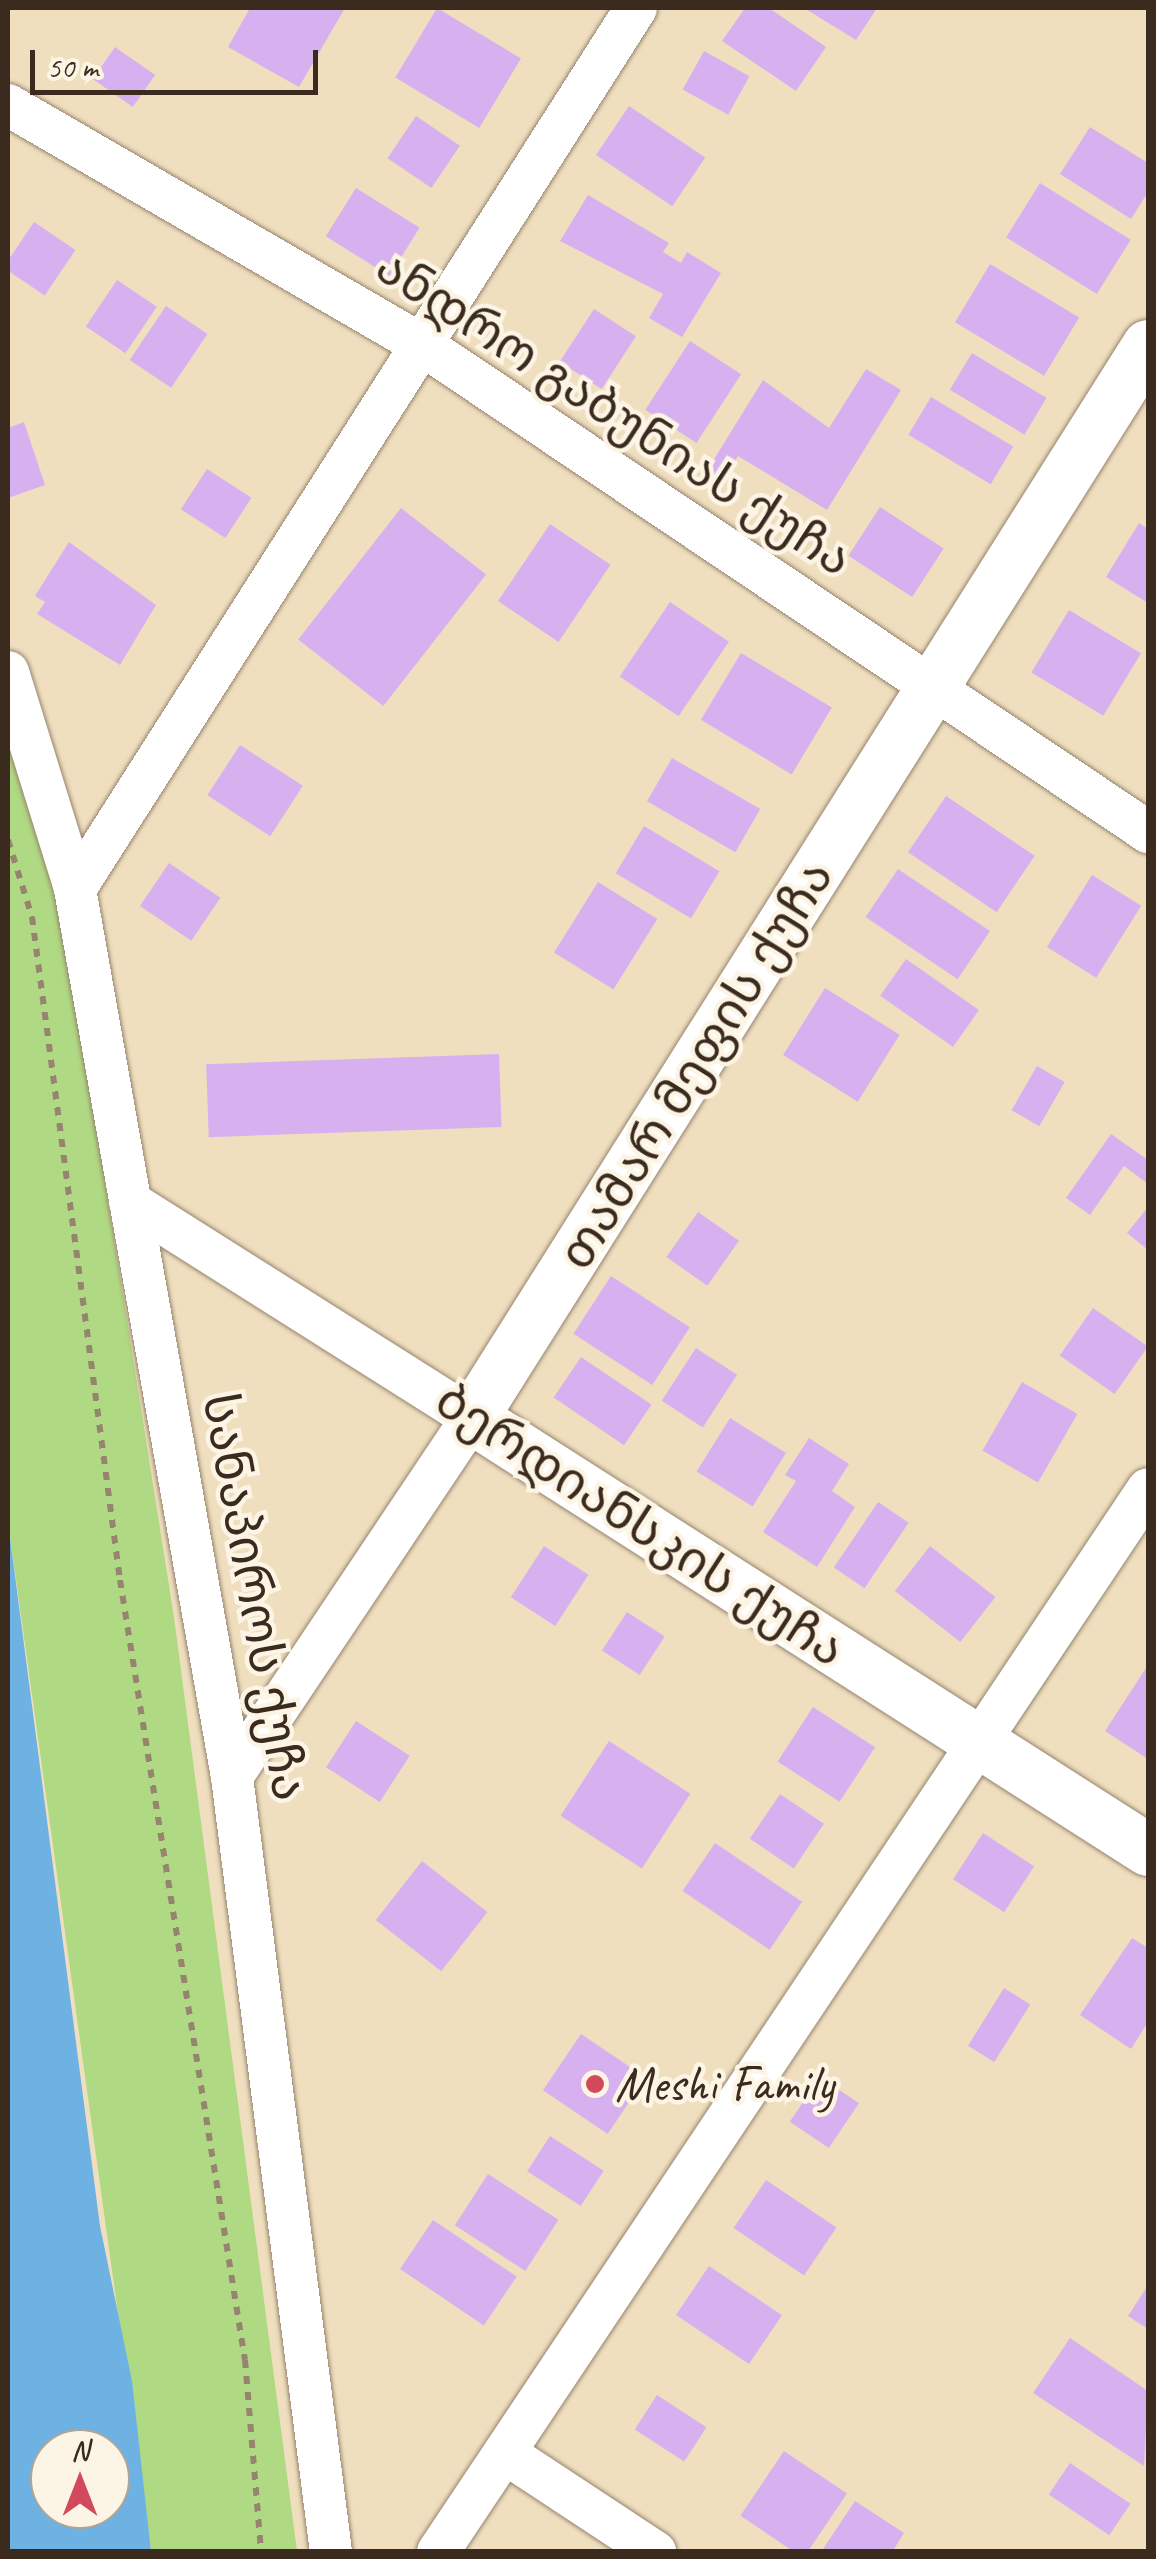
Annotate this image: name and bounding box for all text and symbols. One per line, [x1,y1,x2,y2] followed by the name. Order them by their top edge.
[35,30,322,92] scale bar
[47,48,98,86] text: 50 m
[365,237,863,589] street label: ანდრო გაბუნიას ქუჩა
[546,849,846,1281] street label: თამარ მეფის ქუჩა
[424,1370,856,1680] street label: ბერდიანსკის ქუჩა
[190,1389,320,1805] street label: სანაპიროს ქუჩა
[615,2054,834,2114] place label: Meshi Family
[584,2073,606,2095] marker: Meshi Family
[30,2429,130,2529] north arrow
[71,2433,89,2468] text: N

